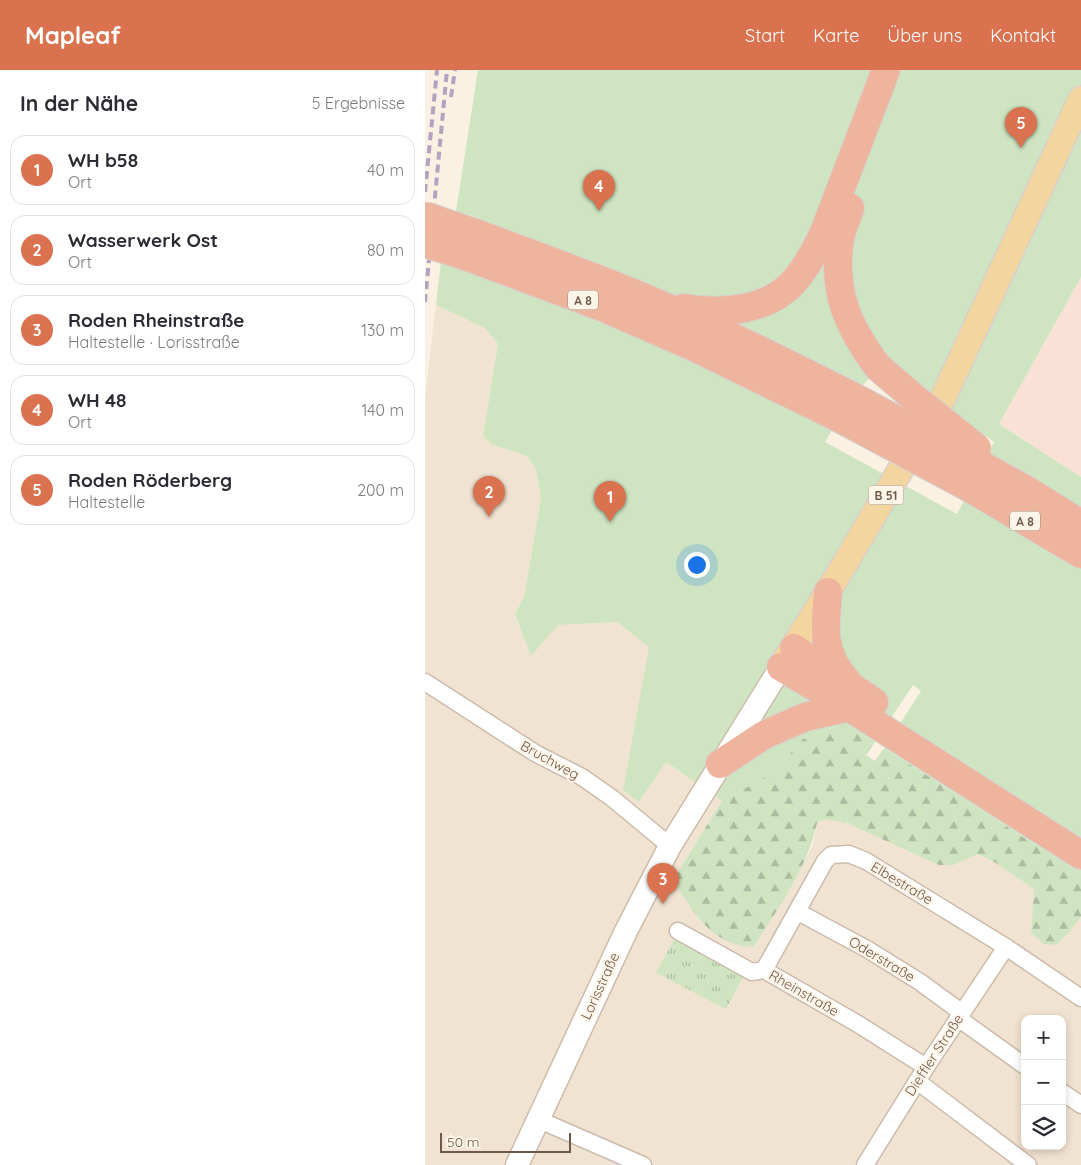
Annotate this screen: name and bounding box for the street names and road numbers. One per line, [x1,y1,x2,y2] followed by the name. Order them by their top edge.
[568,290,598,310] road number: A 8
[869,486,903,504] road number: B 51
[1010,512,1040,531] road number: A 8
[517,736,583,784] street label: Bruchweg
[868,858,936,909] street label: Elbestraße
[846,932,918,986] street label: Oderstraße
[577,949,623,1023] street label: Lorisstraße
[766,966,842,1020] street label: Rheinstraße
[901,1011,967,1099] street label: Dieffler Straße

